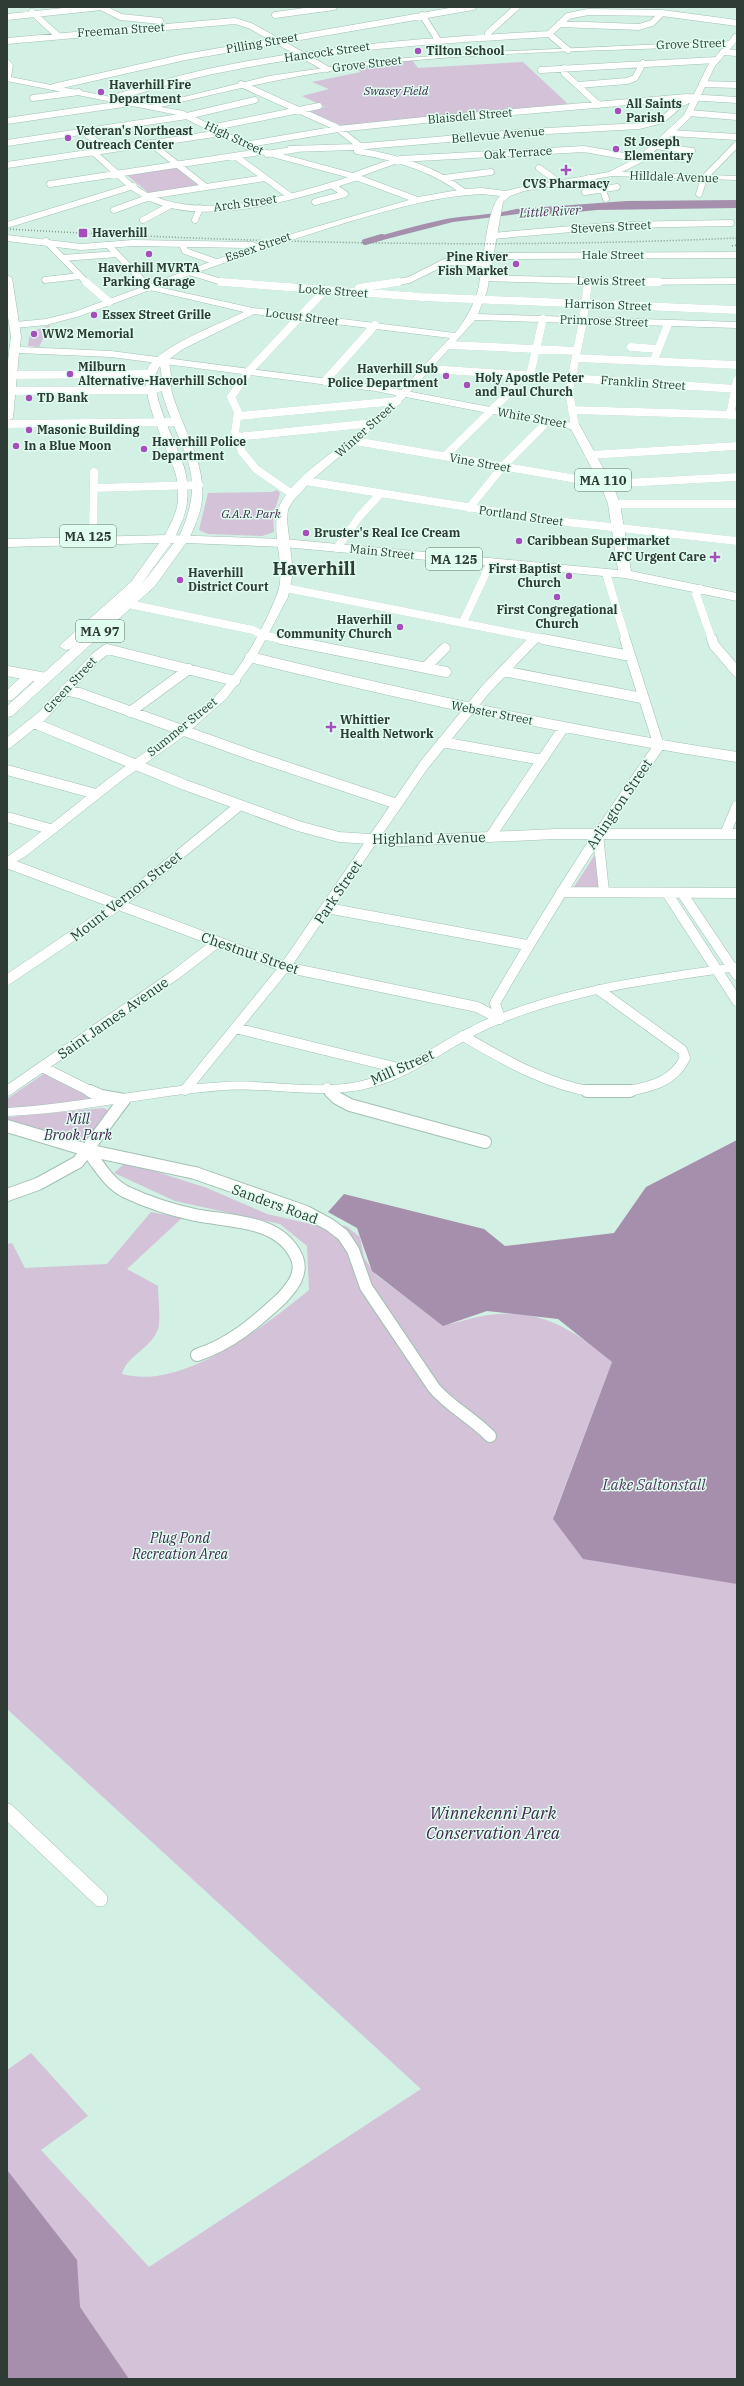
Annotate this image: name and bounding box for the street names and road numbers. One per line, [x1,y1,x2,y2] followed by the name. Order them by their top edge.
[77,19,165,40] street label: Freeman Street
[225,29,299,56] street label: Pilling Street
[656,35,726,52] street label: Grove Street
[283,38,371,65] street label: Hancock Street
[331,52,403,75] street label: Grove Street
[427,104,513,127] street label: Blaisdell Street
[202,117,266,158] street label: High Street
[451,123,545,146] street label: Bellevue Avenue
[483,143,553,162] street label: Oak Terrace
[629,167,719,186] street label: Hilldale Avenue
[212,191,278,214] street label: Arch Street
[570,217,652,236] street label: Stevens Street
[223,228,293,265] street label: Essex Street
[582,247,644,262] street label: Hale Street
[576,272,646,289] street label: Lewis Street
[298,281,368,300] street label: Locke Street
[564,295,652,314] street label: Harrison Street
[264,305,340,328] street label: Locust Street
[559,311,649,330] street label: Primrose Street
[600,372,686,393] street label: Franklin Street
[332,399,398,460] street label: Winter Street
[496,404,568,431] street label: White Street
[448,450,512,475] street label: Vine Street
[575,469,631,491] road number: MA 110
[478,502,564,529] street label: Portland Street
[60,525,116,547] road number: MA 125
[349,541,415,562] street label: Main Street
[426,548,482,570] road number: MA 125
[76,620,124,642] road number: MA 97
[40,654,99,716] street label: Green Street
[144,694,220,759] street label: Summer Street
[450,697,534,728] street label: Webster Street
[582,755,656,853] street label: Arlington Street
[372,828,486,848] street label: Highland Avenue
[67,847,185,945] street label: Mount Vernon Street
[310,857,366,927] street label: Park Street
[199,928,301,978] street label: Chestnut Street
[54,973,172,1063] street label: Saint James Avenue
[367,1045,437,1089] street label: Mill Street
[229,1180,321,1228] street label: Sanders Road

